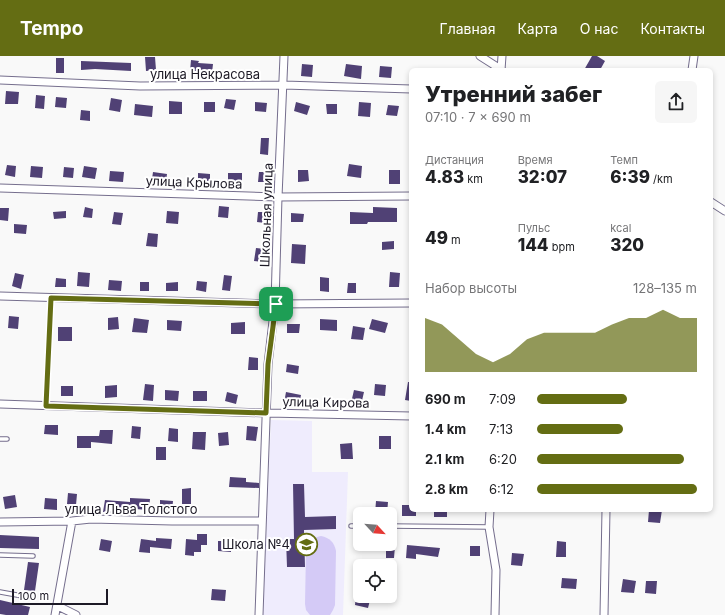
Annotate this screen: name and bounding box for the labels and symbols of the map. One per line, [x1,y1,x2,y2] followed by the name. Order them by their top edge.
[150,66,260,82] street label: улица Некрасова
[256,162,276,268] street label: Школьная улица
[145,172,243,192] street label: улица Крылова
[259,287,293,321] pin
[282,393,370,411] street label: улица Кирова
[65,501,198,517] street label: улица Льва Толстого
[353,507,397,551] north arrow
[293,531,319,557] school or university icon: Школа №4
[222,536,290,552] place label: Школа №4
[12,587,108,606] scale bar

